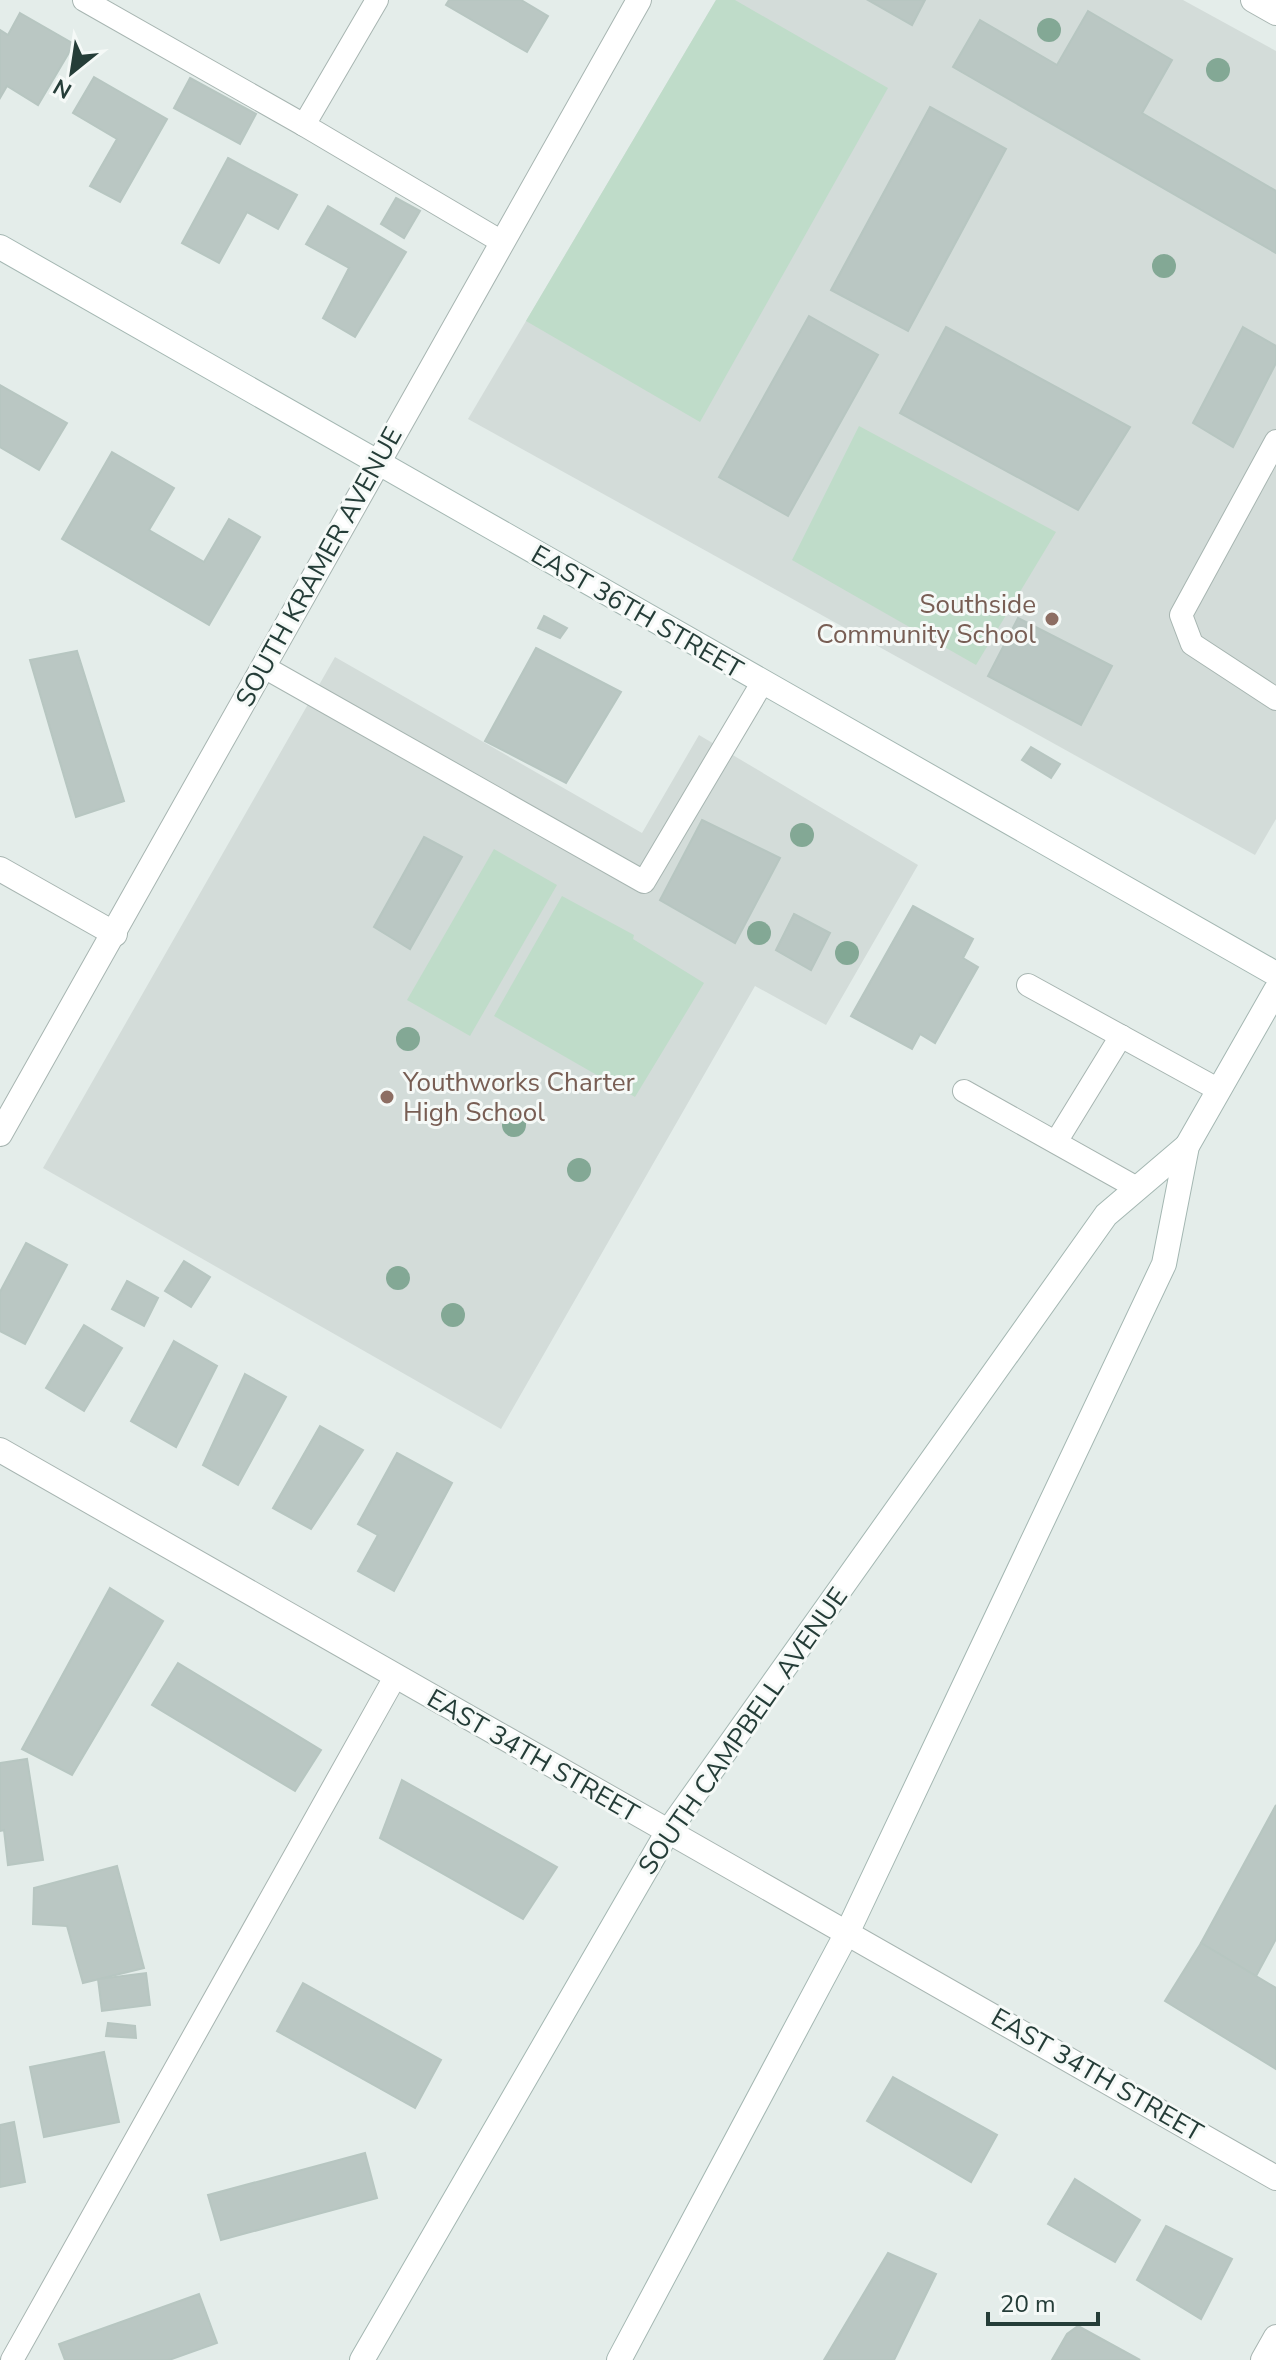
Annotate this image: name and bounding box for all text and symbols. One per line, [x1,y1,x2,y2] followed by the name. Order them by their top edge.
[32,32,112,112] north arrow
[48,71,77,106] text: N
[227,421,411,713] street label: SOUTH KRAMER AVENUE
[525,537,750,687] street label: EAST 36TH STREET
[816,587,1036,652] place label: Southside Community School
[1043,610,1061,628] marker: Southside Community School
[402,1065,635,1130] place label: Youthworks Charter High School
[378,1088,396,1106] marker: Youthworks Charter High School
[630,1580,856,1882] street label: SOUTH CAMPBELL AVENUE
[421,1681,646,1831] street label: EAST 34TH STREET
[985,2000,1210,2150] street label: EAST 34TH STREET
[988,2276,1098,2326] scale bar
[1000,2288,1056,2320] text: 20 m

